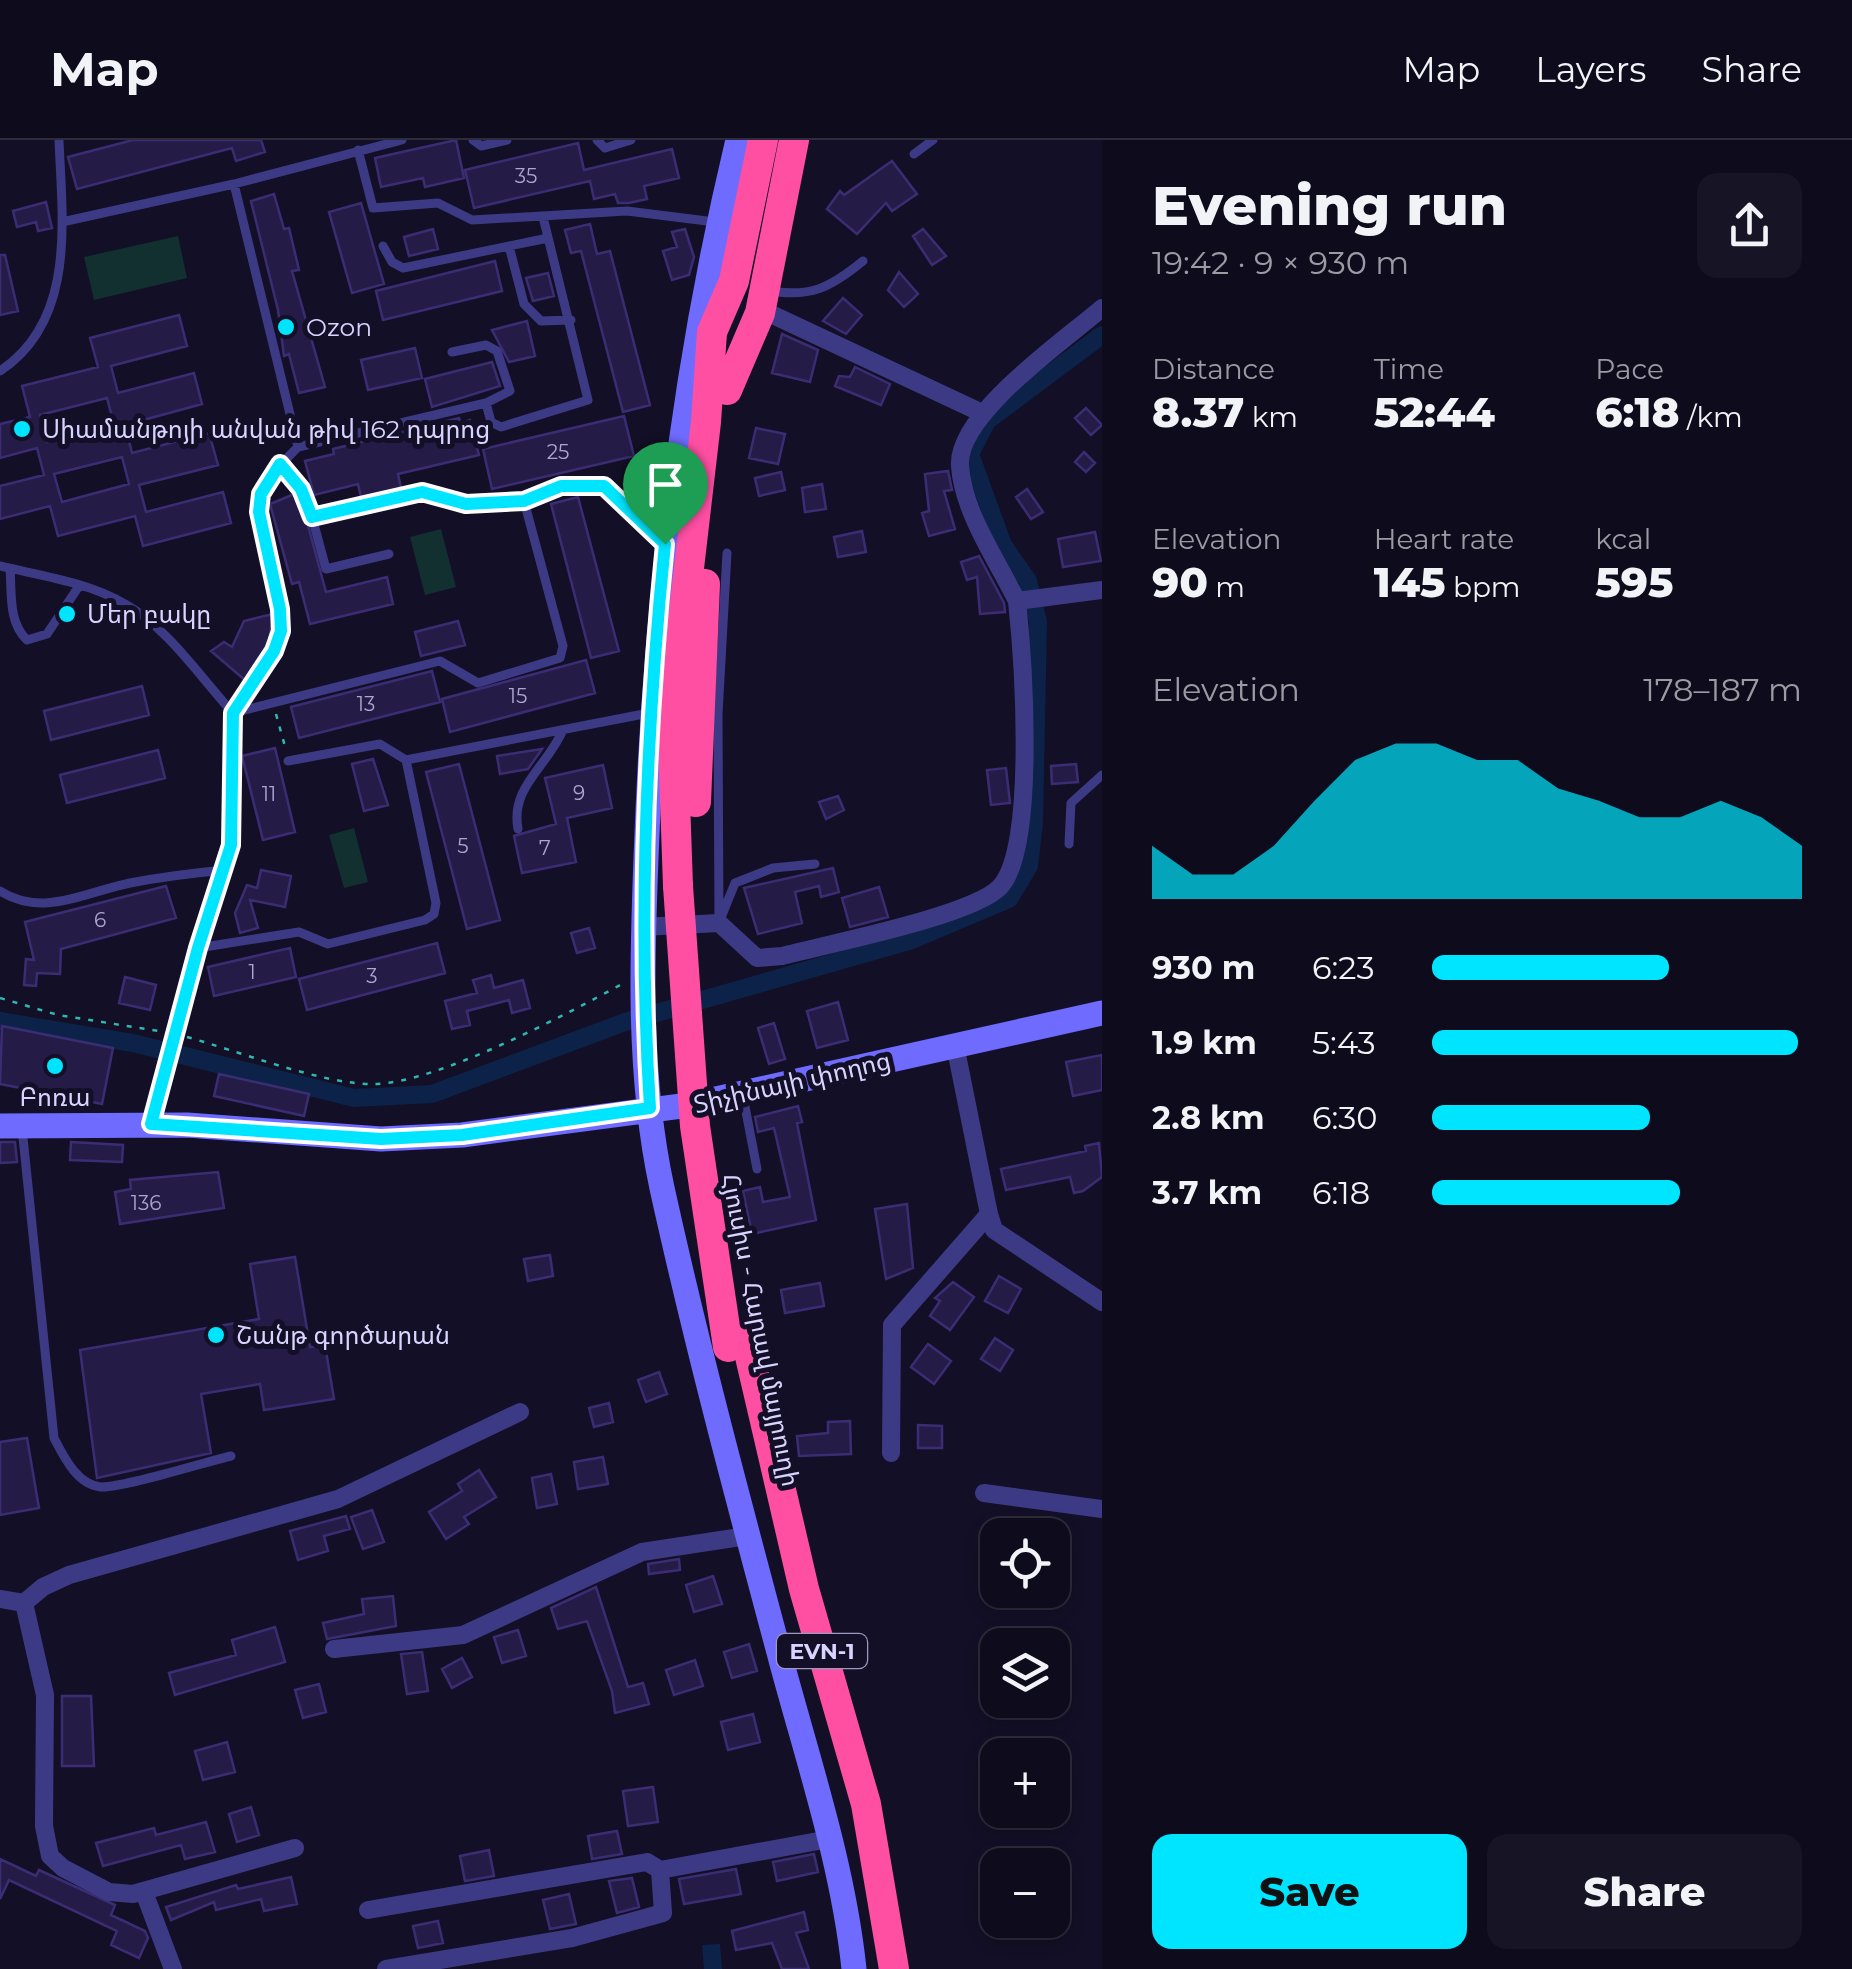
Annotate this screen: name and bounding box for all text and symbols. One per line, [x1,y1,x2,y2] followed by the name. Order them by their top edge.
[50,40,159,98] text: Map
[1402,48,1480,91] text: Map
[1535,48,1646,91] text: Layers
[1701,48,1802,91] text: Share
[515,164,537,188] house number: 35
[1152,172,1507,239] text: Evening run
[1697,173,1802,278] button: share
[1152,243,1409,282] text: 19:42 · 9 × 930 m
[306,312,372,342] place label: Ozon
[275,316,297,338] marker: Ozon
[1152,352,1275,386] text: Distance
[1374,352,1444,386] text: Time
[1595,352,1664,386] text: Pace
[1152,386,1244,438] text: 8.37
[1374,386,1495,438] text: 52:44
[1595,386,1680,438] text: 6:18
[1244,400,1298,434] text: km
[1680,400,1743,434] text: /km
[42,414,490,444] place label: Սիամանթոյի անվան թիվ 162 դպրոց
[11,418,33,440] marker: Սիամանթոյի անվան թիվ 162 դպրոց
[547,440,569,464] house number: 25
[623,442,708,545] pin
[638,457,693,512] icon: arrive
[1152,522,1281,556] text: Elevation
[1374,522,1514,556] text: Heart rate
[1595,522,1651,556] text: kcal
[1152,556,1208,608] text: 90
[1374,556,1446,608] text: 145
[1595,556,1674,608] text: 595
[1208,570,1245,604] text: m
[1446,570,1521,604] text: bpm
[87,599,211,629] place label: Մեր բակը
[56,603,78,625] marker: Մեր բակը
[1152,670,1300,709] text: Elevation
[1643,670,1802,709] text: 178–187 m
[509,684,527,708] house number: 15
[357,692,375,716] house number: 13
[573,781,585,805] house number: 9
[262,782,276,806] house number: 11
[457,834,469,858] house number: 5
[539,836,551,860] house number: 7
[94,908,106,932] house number: 6
[1152,948,1255,987] text: 930 m
[1312,948,1375,987] text: 6:23
[248,960,256,984] house number: 1
[366,964,378,988] house number: 3
[1152,1023,1257,1062] text: 1.9 km
[1312,1023,1376,1062] text: 5:43
[691,1045,893,1119] street label: Տիչինայի փողոց
[44,1055,66,1077] marker: Բոռա
[20,1082,90,1112] place label: Բոռա
[1152,1098,1265,1137] text: 2.8 km
[1312,1098,1378,1137] text: 6:30
[716,1171,806,1489] street label: Հյուսիս - Հարավ մայրուղի
[1152,1173,1262,1212] text: 3.7 km
[1312,1173,1370,1212] text: 6:18
[131,1191,161,1215] house number: 136
[236,1320,450,1350] place label: Շանթ գործարան
[205,1324,227,1346] marker: Շանթ գործարան
[980,1518,1070,1938] map controls
[980,1518,1070,1608] button: locate
[980,1628,1070,1718] button: layers
[777,1634,867,1668] road number: EVN-1
[980,1738,1070,1828] button: +
[1152,1834,1467,1949] button: Save
[1487,1834,1802,1949] button: Share
[980,1848,1070,1938] button: −

